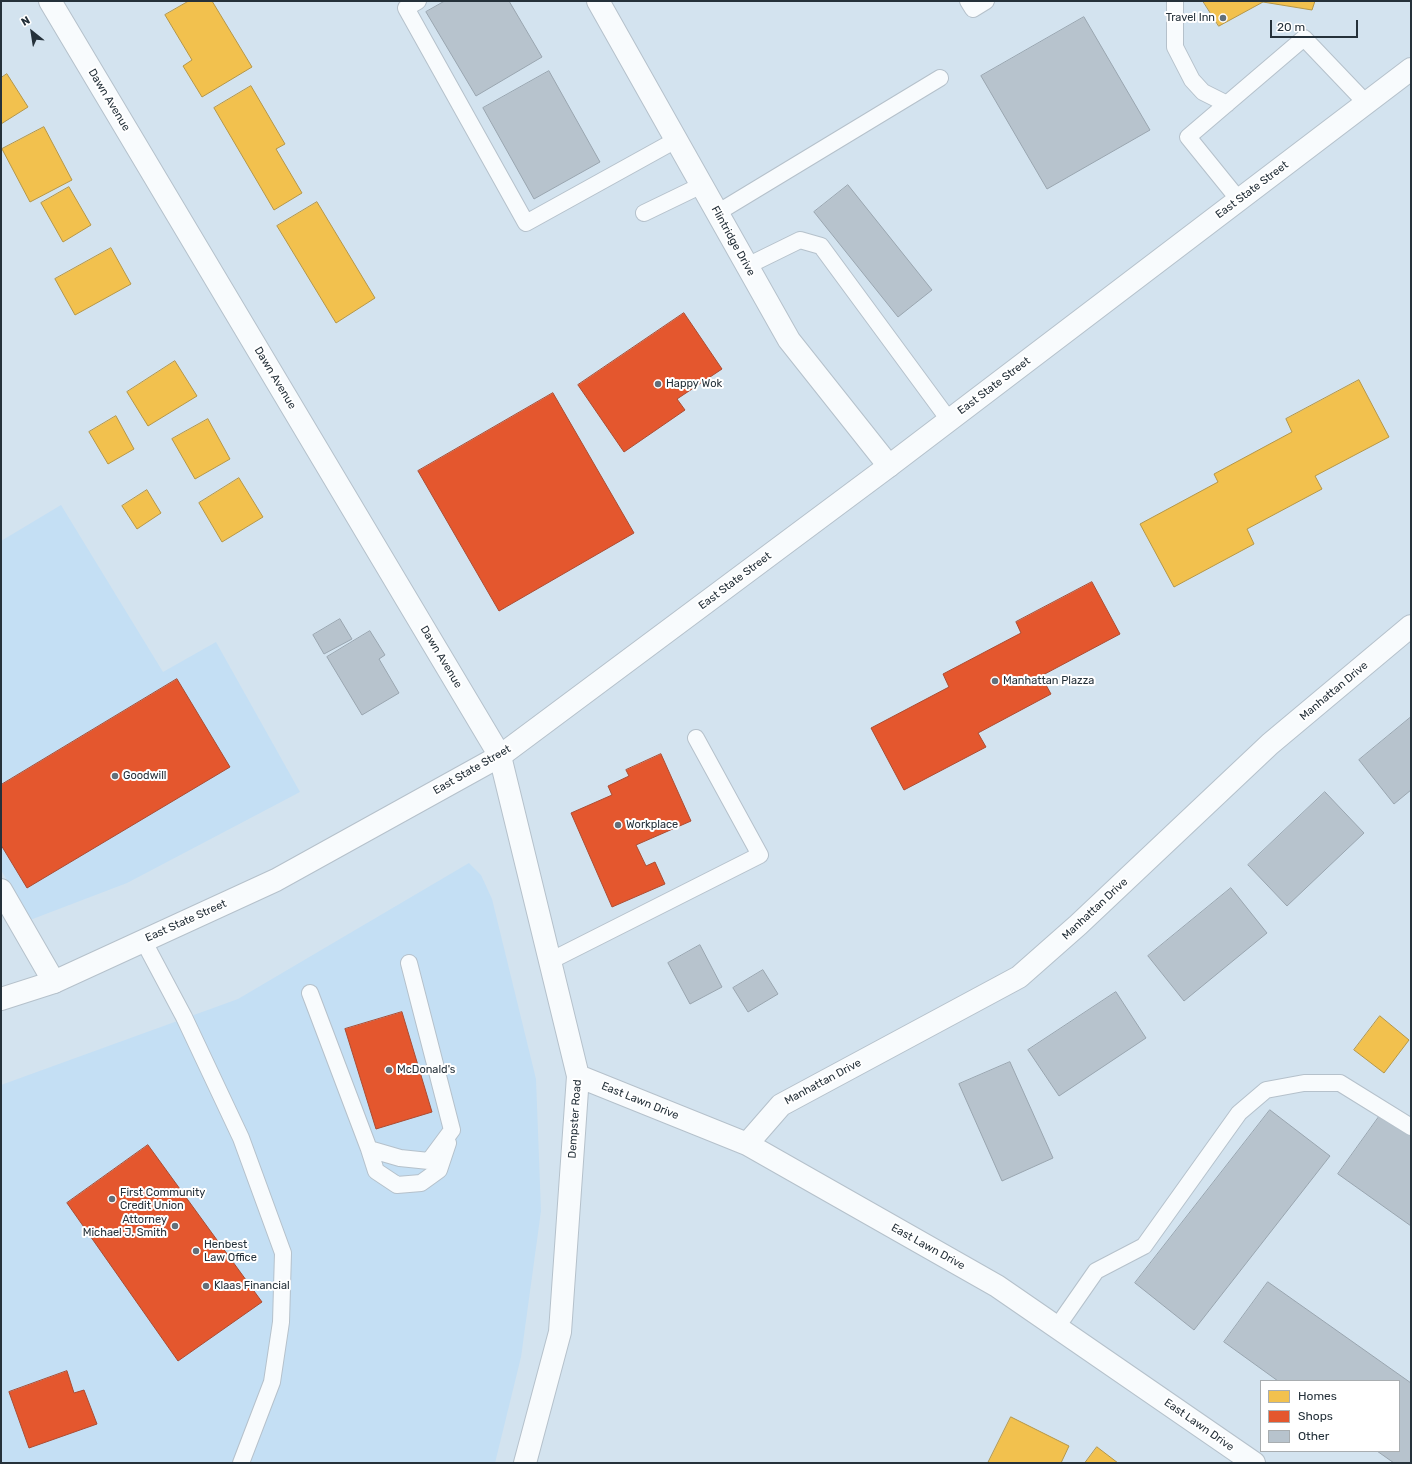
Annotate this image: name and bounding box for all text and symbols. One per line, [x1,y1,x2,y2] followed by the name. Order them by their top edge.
[1166,11,1215,25] place label: Travel Inn
[12,12,52,52] north arrow
[1272,12,1360,38] scale bar
[1218,13,1228,23] marker: Travel Inn
[19,14,32,29] text: N
[1277,20,1305,34] text: 20 m
[85,66,133,134] street label: Dawn Avenue
[1213,158,1291,222] street label: East State Street
[708,204,758,278] street label: Flintridge Drive
[251,344,299,412] street label: Dawn Avenue
[955,354,1033,418] street label: East State Street
[666,377,722,391] place label: Happy Wok
[653,379,663,389] marker: Happy Wok
[696,549,774,613] street label: East State Street
[417,623,465,691] street label: Dawn Avenue
[1297,659,1371,723] street label: Manhattan Drive
[1003,674,1094,688] place label: Manhattan Plazza
[990,676,1000,686] marker: Manhattan Plazza
[431,742,513,798] street label: East State Street
[123,769,166,783] place label: Goodwill
[110,771,120,781] marker: Goodwill
[626,818,678,832] place label: Workplace
[613,820,623,830] marker: Workplace
[1060,875,1130,943] street label: Manhattan Drive
[143,897,229,945] street label: East State Street
[783,1056,863,1108] street label: Manhattan Drive
[397,1063,455,1077] place label: McDonald's
[384,1065,394,1075] marker: McDonald's
[566,1079,584,1159] street label: Dempster Road
[599,1079,681,1123] street label: East Lawn Drive
[120,1186,205,1212] place label: First Community Credit Union
[107,1194,117,1204] marker: First Community Credit Union
[83,1213,167,1239] place label: Attorney Michael J. Smith
[170,1221,180,1231] marker: Attorney Michael J. Smith
[889,1221,967,1273] street label: East Lawn Drive
[204,1238,257,1264] place label: Henbest Law Office
[191,1246,201,1256] marker: Henbest Law Office
[214,1279,290,1293] place label: Klaas Financial
[201,1281,211,1291] marker: Klaas Financial
[1260,1380,1400,1452] legend
[1298,1389,1337,1403] text: Homes
[1162,1396,1236,1454] street label: East Lawn Drive
[1298,1409,1333,1423] text: Shops
[1298,1429,1329,1443] text: Other

